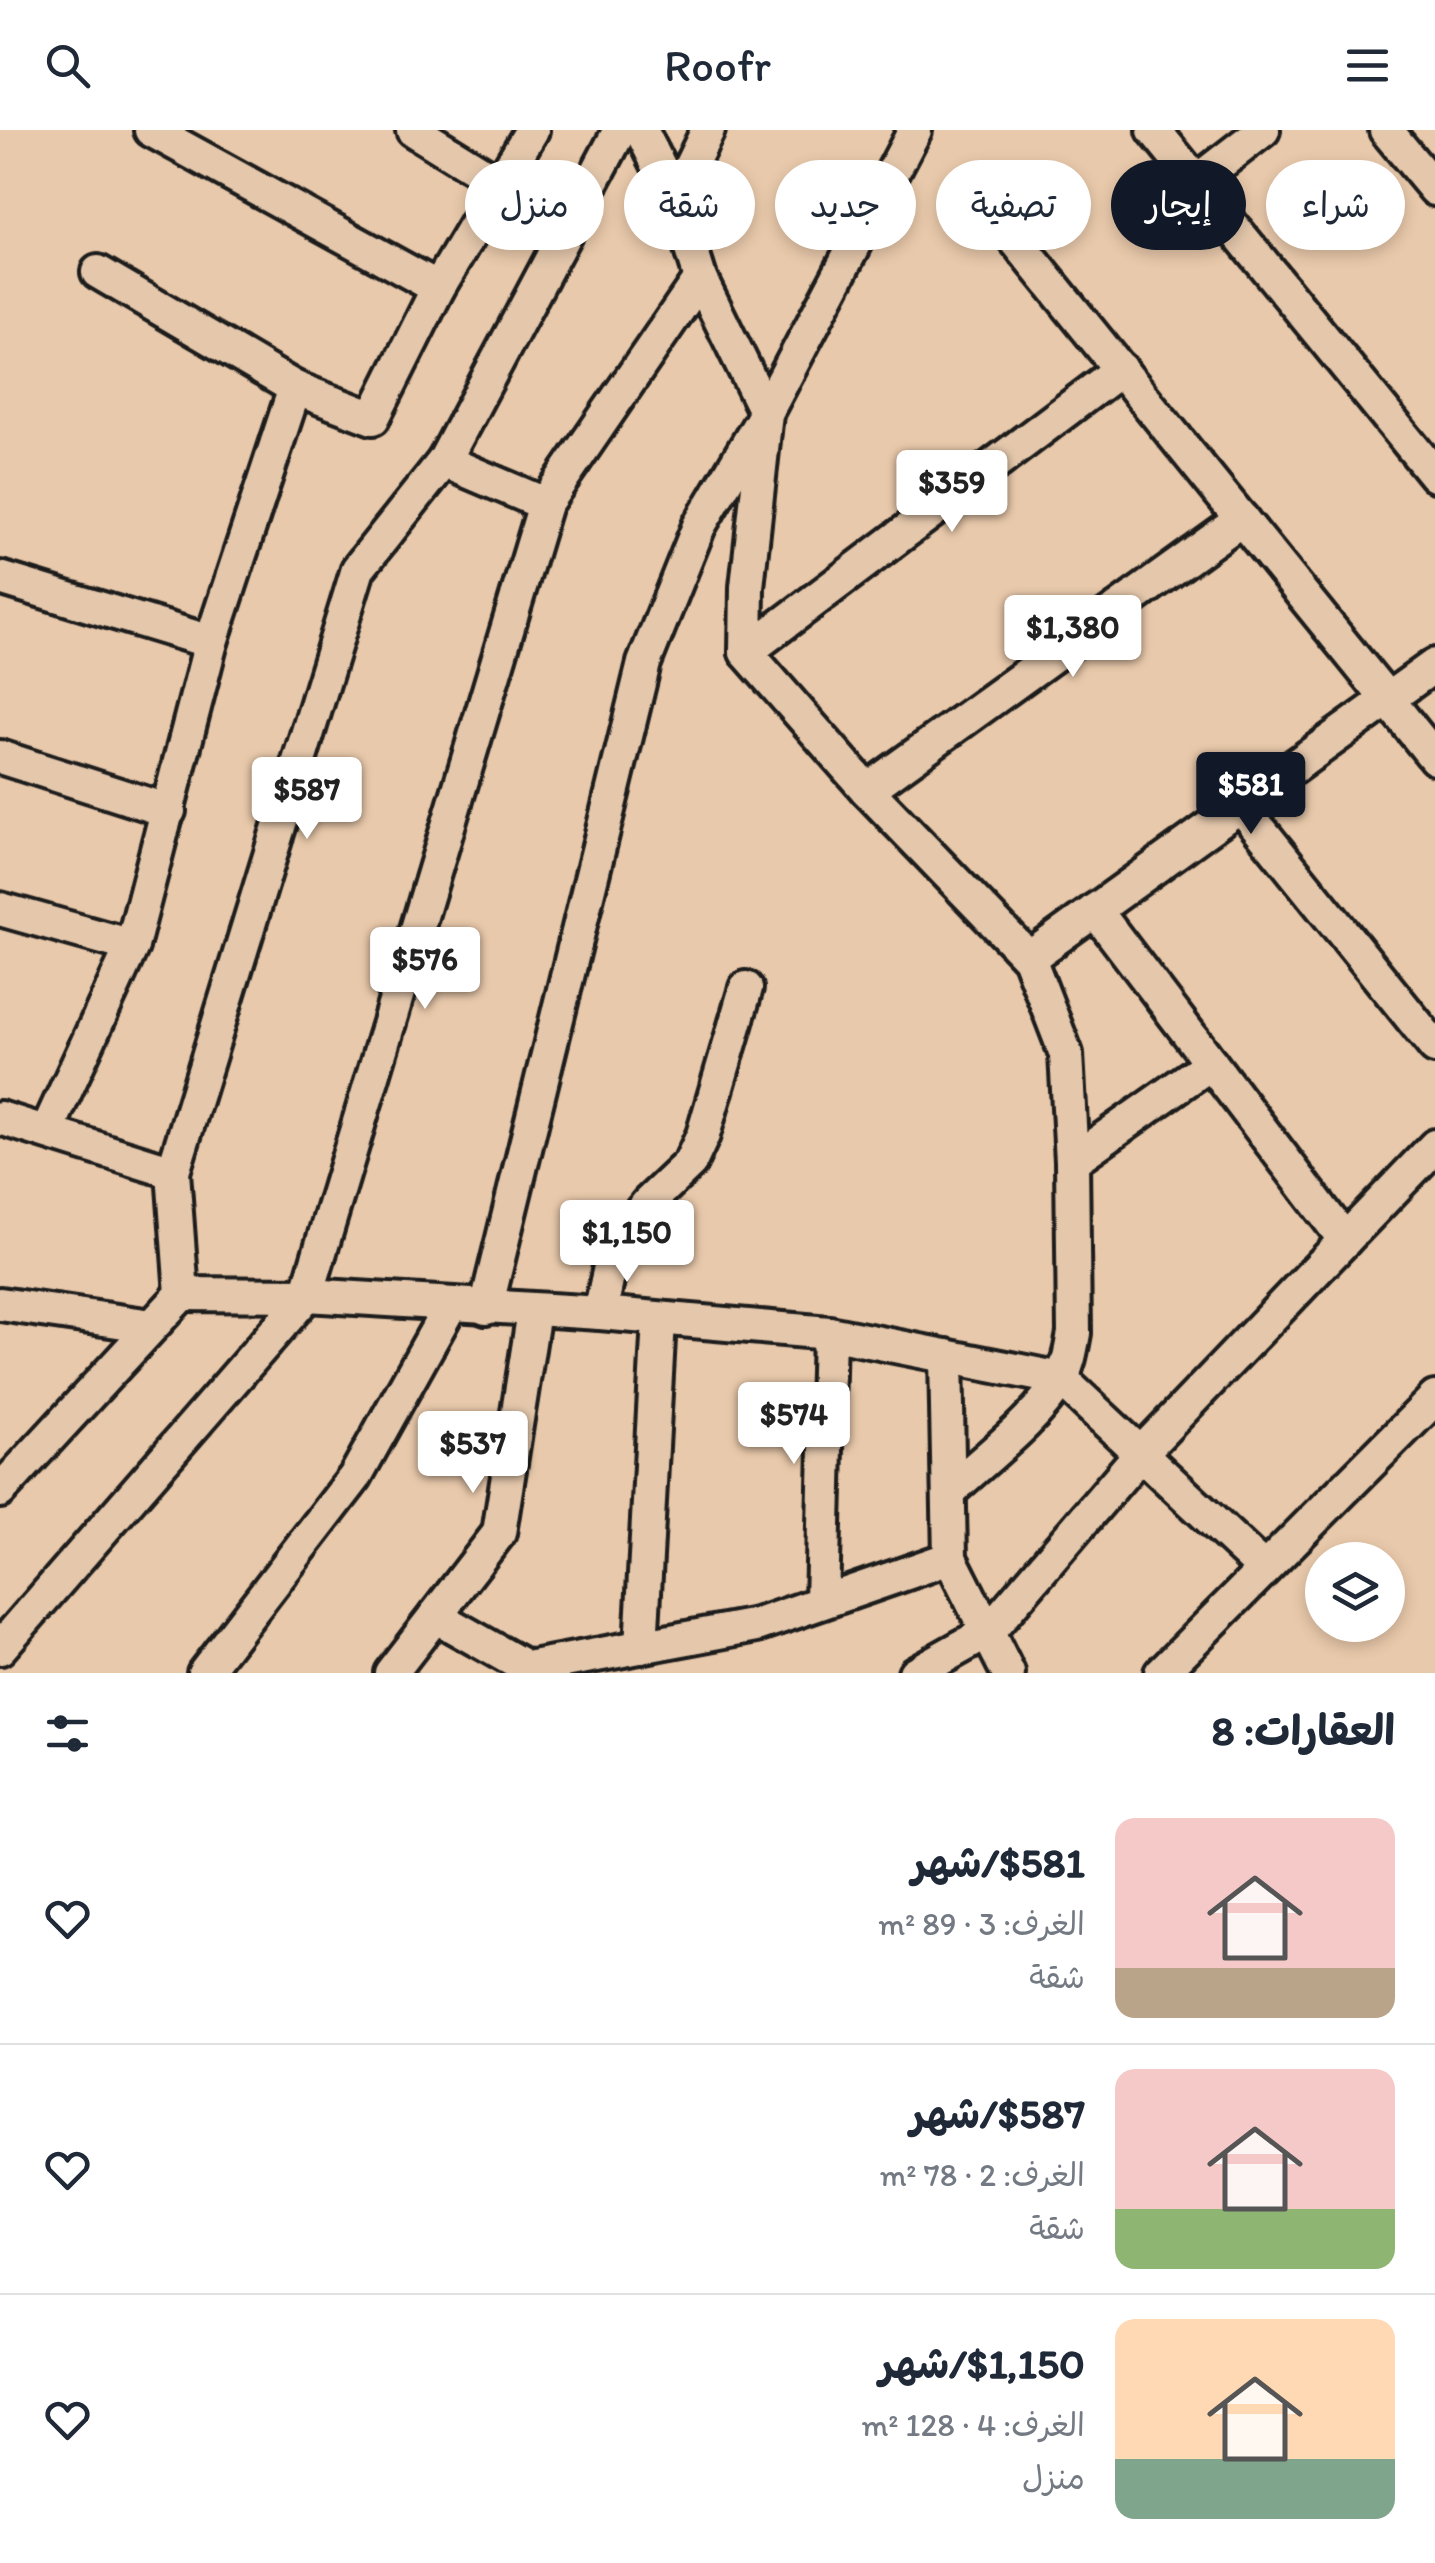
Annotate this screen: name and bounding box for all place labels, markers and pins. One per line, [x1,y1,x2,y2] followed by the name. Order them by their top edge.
[893,450,1011,535] pin: $359
[992,595,1154,680] pin: $1,380
[1192,752,1310,837] pin: $581
[248,757,366,842] pin: $587
[366,927,484,1012] pin: $576
[546,1200,708,1285] pin: $1,150
[735,1382,853,1467] pin: $574
[414,1411,532,1496] pin: $537

